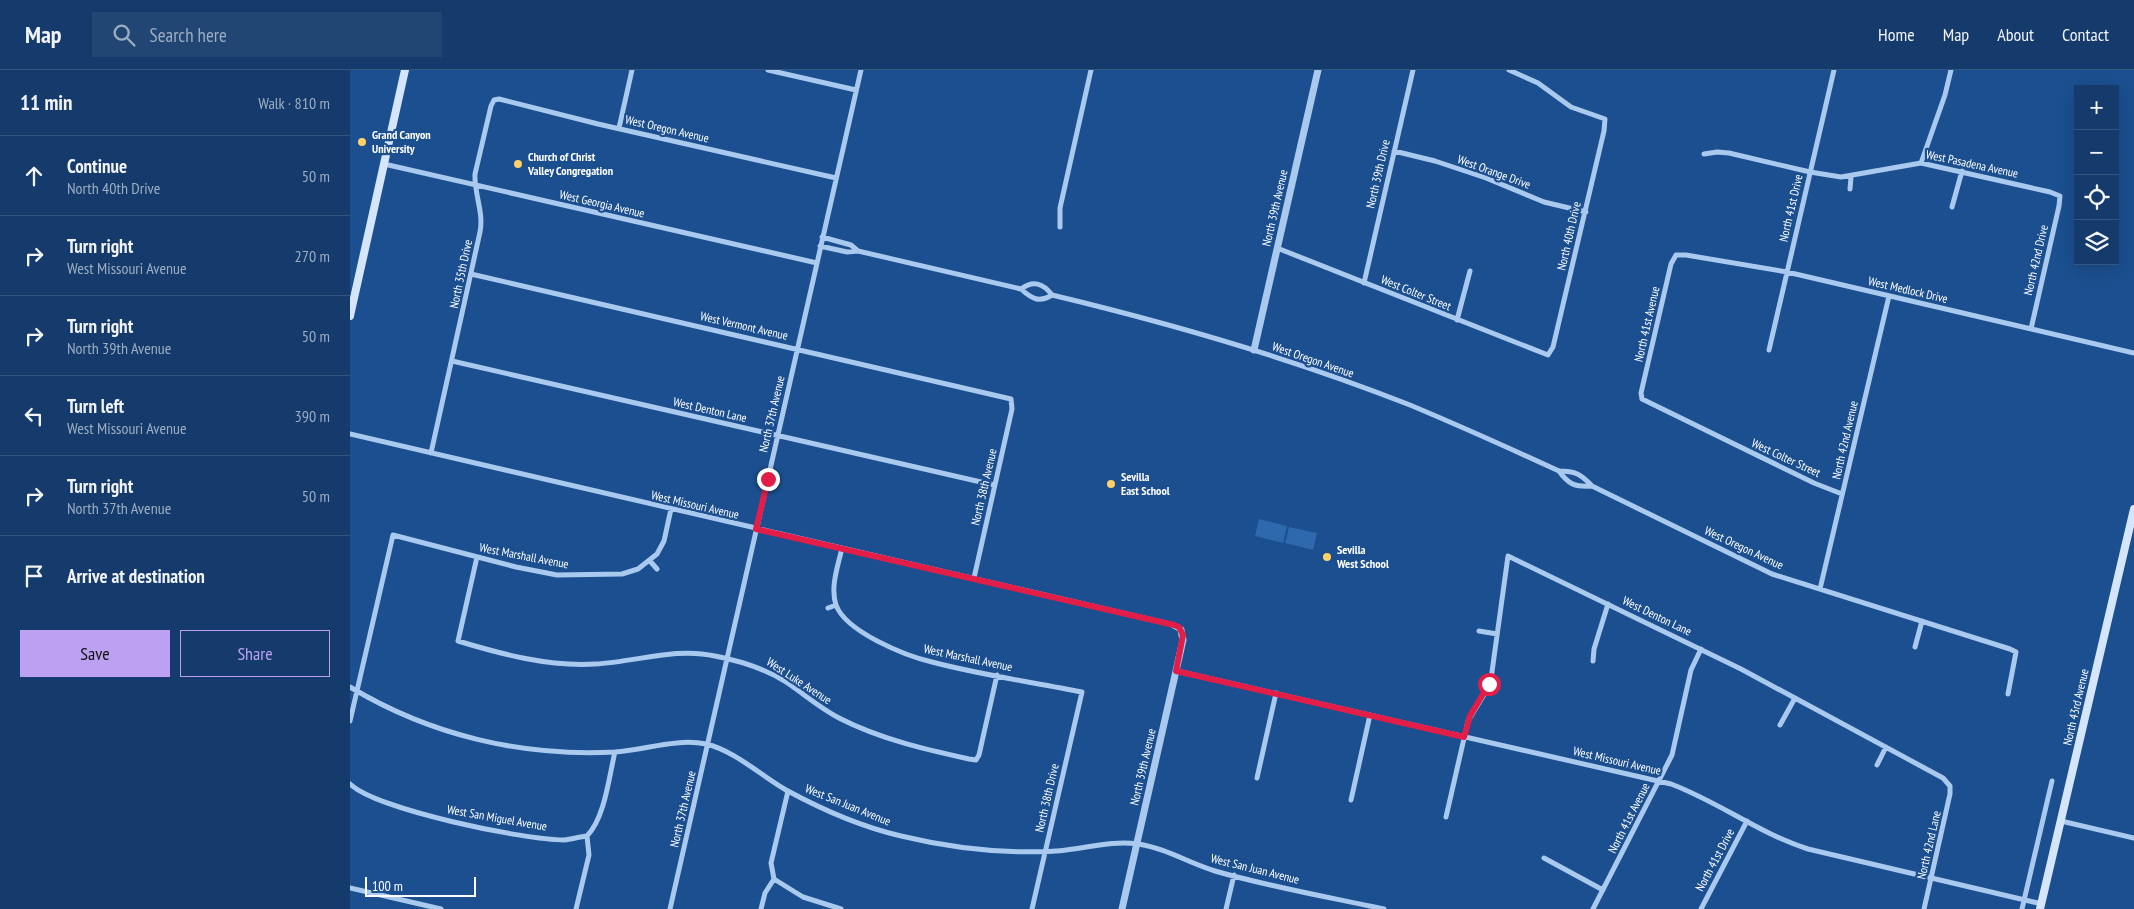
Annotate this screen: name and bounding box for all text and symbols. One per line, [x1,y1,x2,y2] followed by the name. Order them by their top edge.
[92,12,442,57] search box
[25,19,62,50] text: Map
[110,21,138,49] icon: search
[150,23,227,47] text: Search here
[1878,23,1915,46] text: Home
[1943,23,1969,46] text: Map
[1997,23,2034,46] text: About
[2062,23,2109,46] text: Contact
[2074,85,2119,265] map controls
[2074,85,2119,130] button: +
[20,89,72,116] text: 11 min
[258,93,330,113] text: Walk · 810 m
[624,112,710,145] street label: West Oregon Avenue
[372,127,431,156] place label: Grand Canyon University
[2074,130,2119,175] button: −
[356,136,368,148] marker: Grand Canyon University
[1362,138,1393,210] street label: North 39th Drive
[1925,146,2020,181] street label: West Pasadena Avenue
[527,149,613,178] place label: Church of Christ Valley Congregation
[1455,151,1533,192] street label: West Orange Drive
[67,154,127,178] text: Continue
[512,158,524,170] marker: Church of Christ Valley Congregation
[20,162,48,190] icon: ahead
[302,166,330,186] text: 50 m
[1258,168,1291,248] street label: North 39th Avenue
[1775,173,1806,243] street label: North 41st Drive
[2074,175,2119,220] button: locate
[67,178,160,198] text: North 40th Drive
[558,186,646,221] street label: West Georgia Avenue
[1553,200,1584,272] street label: North 40th Drive
[2074,220,2119,265] button: layers
[2020,223,2051,297] street label: North 42nd Drive
[67,234,133,258] text: Turn right
[446,238,475,310] street label: North 35th Drive
[20,242,48,270] icon: right
[295,246,330,266] text: 270 m
[67,258,187,278] text: West Missouri Avenue
[1379,272,1454,314] street label: West Colter Street
[1867,273,1949,306] street label: West Medlock Drive
[1631,285,1662,363] street label: North 41st Avenue
[699,308,789,343] street label: West Vermont Avenue
[67,314,133,338] text: Turn right
[20,322,48,350] icon: right
[302,326,330,346] text: 50 m
[67,338,171,358] text: North 39th Avenue
[1270,339,1356,381] street label: West Oregon Avenue
[755,374,788,454] street label: North 37th Avenue
[67,394,124,418] text: Turn left
[672,394,748,425] street label: West Denton Lane
[1828,399,1861,481] street label: North 42nd Avenue
[20,402,48,430] icon: left
[295,406,330,426] text: 390 m
[67,418,187,438] text: West Missouri Avenue
[1749,435,1824,480] street label: West Colter Street
[967,447,1000,527] street label: North 38th Avenue
[757,468,780,491] route end
[1121,469,1170,498] place label: Sevilla East School
[67,474,133,498] text: Turn right
[1105,478,1117,490] marker: Sevilla East School
[20,482,48,510] icon: right
[302,486,330,506] text: 50 m
[650,487,741,522] street label: West Missouri Avenue
[67,498,171,518] text: North 37th Avenue
[1702,523,1786,572] street label: West Oregon Avenue
[478,540,570,572] street label: West Marshall Avenue
[1336,542,1389,571] place label: Sevilla West School
[1321,551,1333,563] marker: Sevilla West School
[20,562,48,590] icon: arrive
[67,564,205,588] text: Arrive at destination
[1620,592,1694,639] street label: West Denton Lane
[20,630,170,677] button: Save
[180,630,330,677] button: Share
[922,641,1014,674] street label: West Marshall Avenue
[764,654,835,707] street label: West Luke Avenue
[2059,667,2092,747] street label: North 43rd Avenue
[1478,673,1501,696] route start
[1126,727,1159,807] street label: North 39th Avenue
[1572,743,1663,778] street label: West Missouri Avenue
[1031,762,1062,834] street label: North 38th Drive
[666,769,699,849] street label: North 37th Avenue
[1604,780,1653,856] street label: North 41st Avenue
[803,781,893,829] street label: West San Juan Avenue
[446,801,548,834] street label: West San Miguel Avenue
[1913,809,1944,881] street label: North 42nd Lane
[1692,826,1737,894] street label: North 41st Drive
[1209,850,1301,887] street label: West San Juan Avenue
[365,874,476,897] scale bar
[372,877,403,895] text: 100 m

